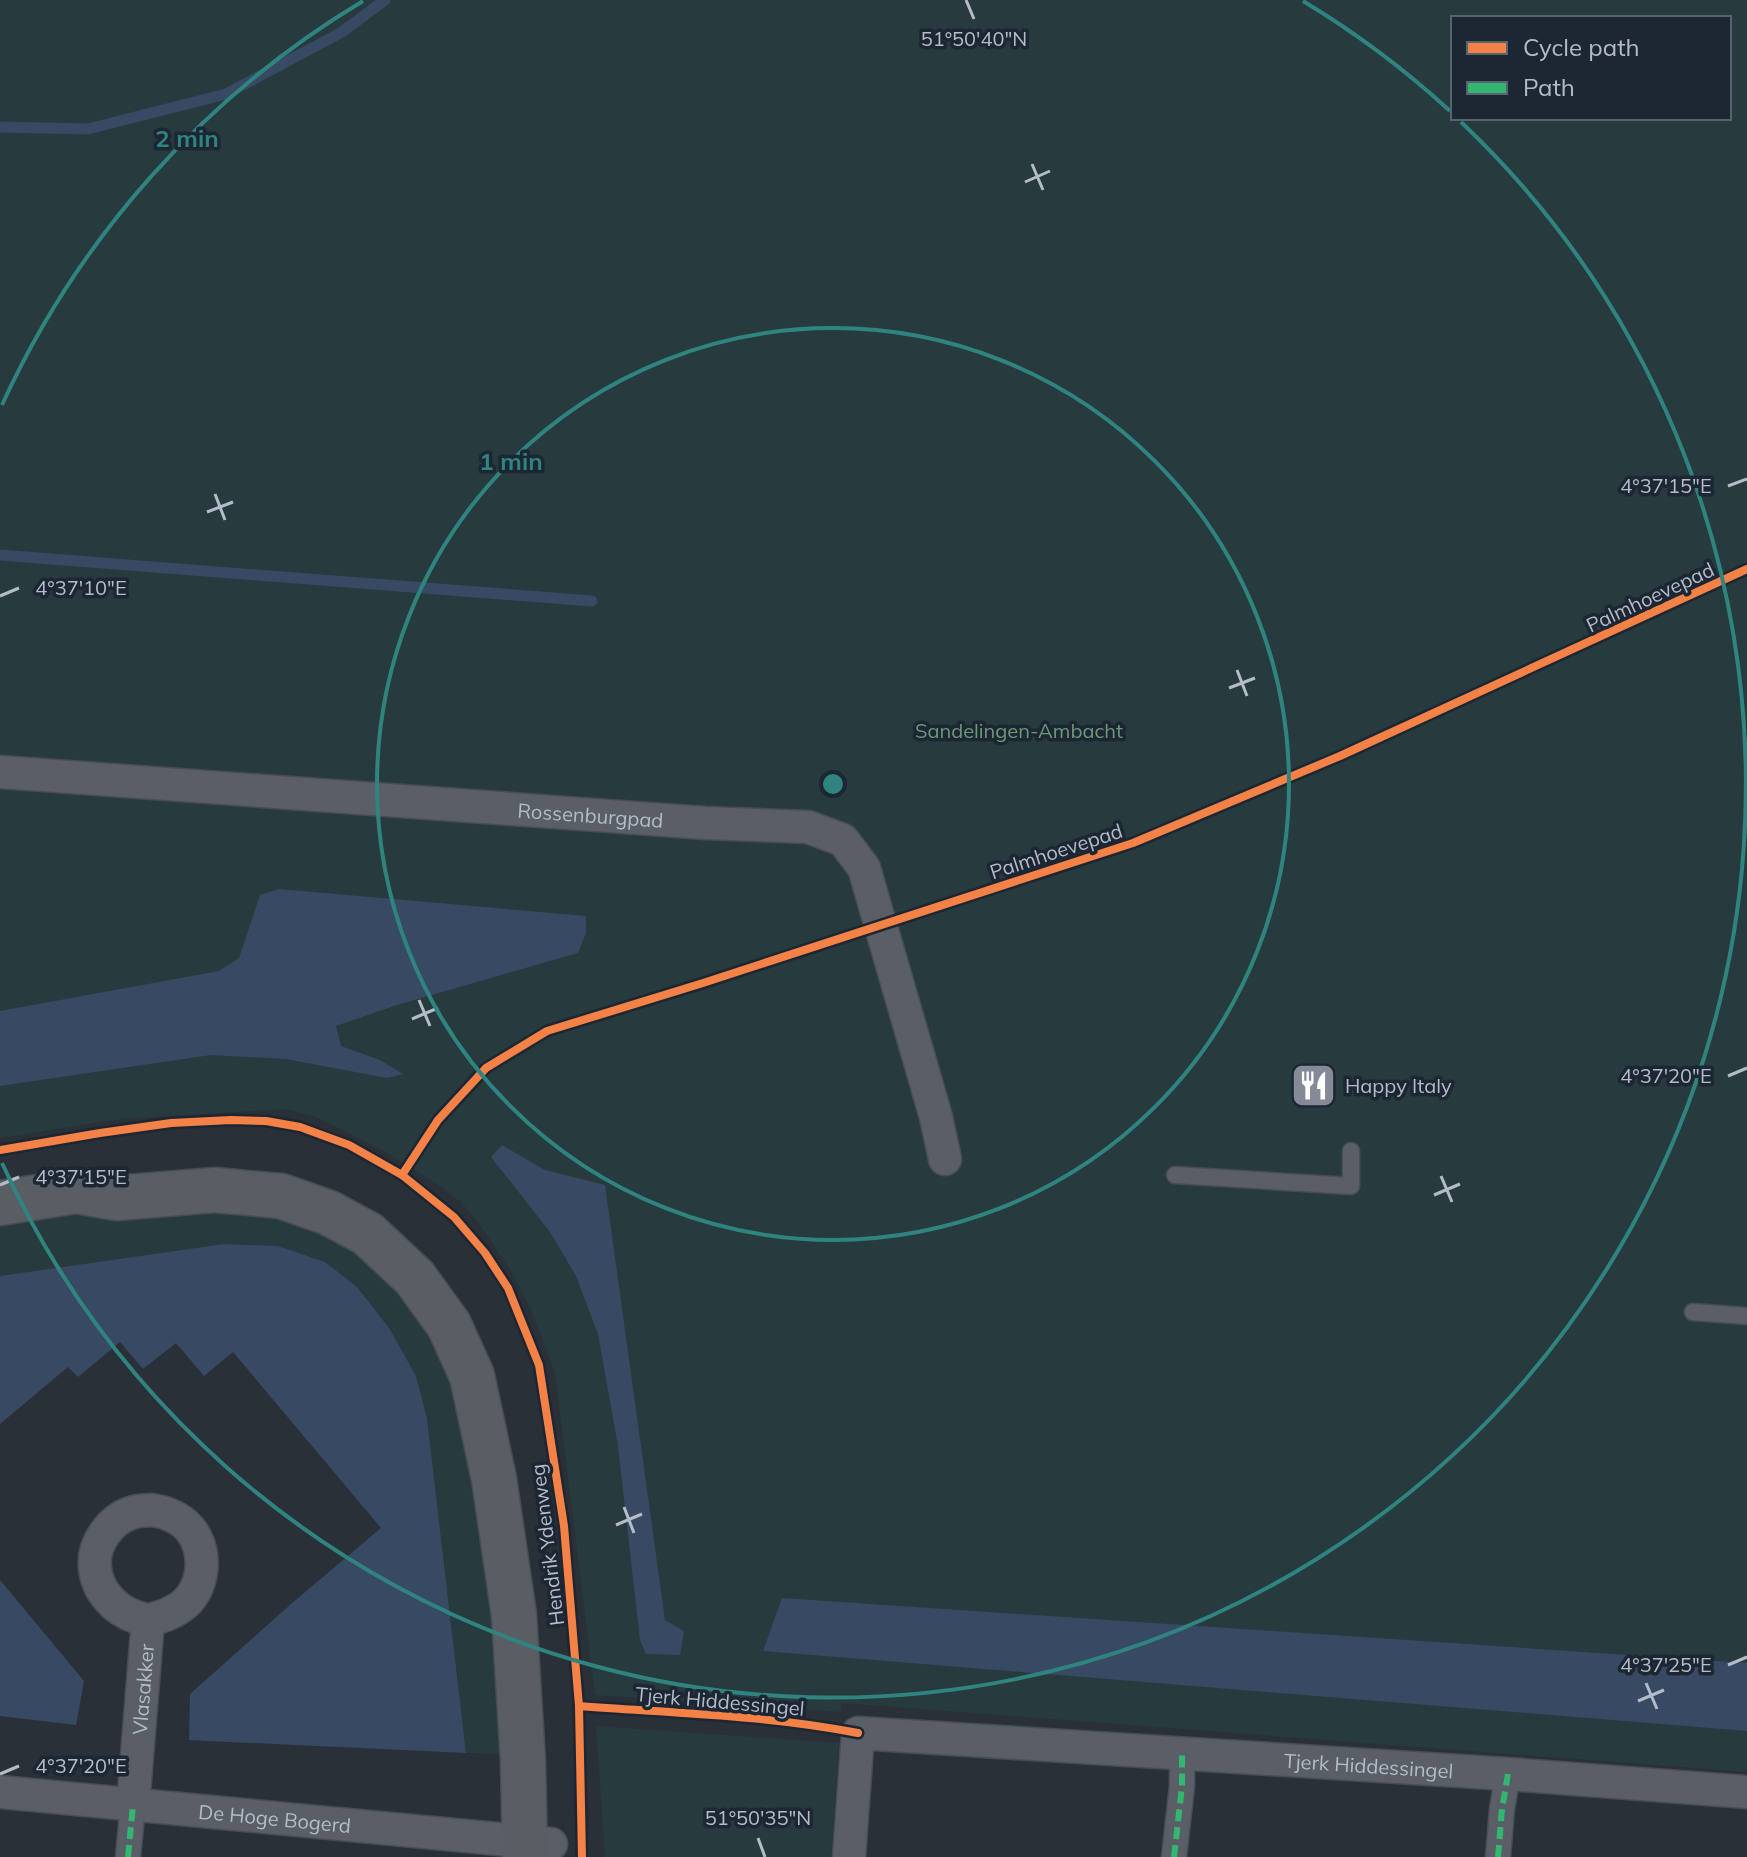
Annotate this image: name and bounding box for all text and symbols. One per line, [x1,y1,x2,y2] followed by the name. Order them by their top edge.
[1451,16,1731,120] legend
[921,26,1027,51] text: 51°50'40"N
[1523,32,1640,62] text: Cycle path
[1523,72,1575,102] text: Path
[155,123,219,153] text: 2 min
[479,446,543,476] text: 1 min
[1620,473,1712,498] text: 4°37'15"E
[1582,556,1718,638] street label: Palmhoevepad
[35,575,127,600] text: 4°37'10"E
[915,718,1123,743] park label: Sandelingen-Ambacht
[819,770,847,798] centre of rings
[517,797,664,832] street label: Rossenburgpad
[986,818,1126,884] street label: Palmhoevepad
[1290,1061,1338,1109] restaurant icon: Happy Italy
[1620,1063,1712,1088] text: 4°37'20"E
[1345,1073,1452,1098] place label: Happy Italy
[35,1164,127,1189] text: 4°37'15"E
[525,1463,569,1627] street label: Hendrik Ydenweg
[126,1642,159,1736] street label: Vlasakker
[1620,1652,1712,1677] text: 4°37'25"E
[634,1681,806,1721] street label: Tjerk Hiddessingel
[1283,1747,1454,1783] street label: Tjerk Hiddessingel
[35,1753,127,1778] text: 4°37'20"E
[197,1798,352,1838] street label: De Hoge Bogerd
[705,1805,811,1830] text: 51°50'35"N

